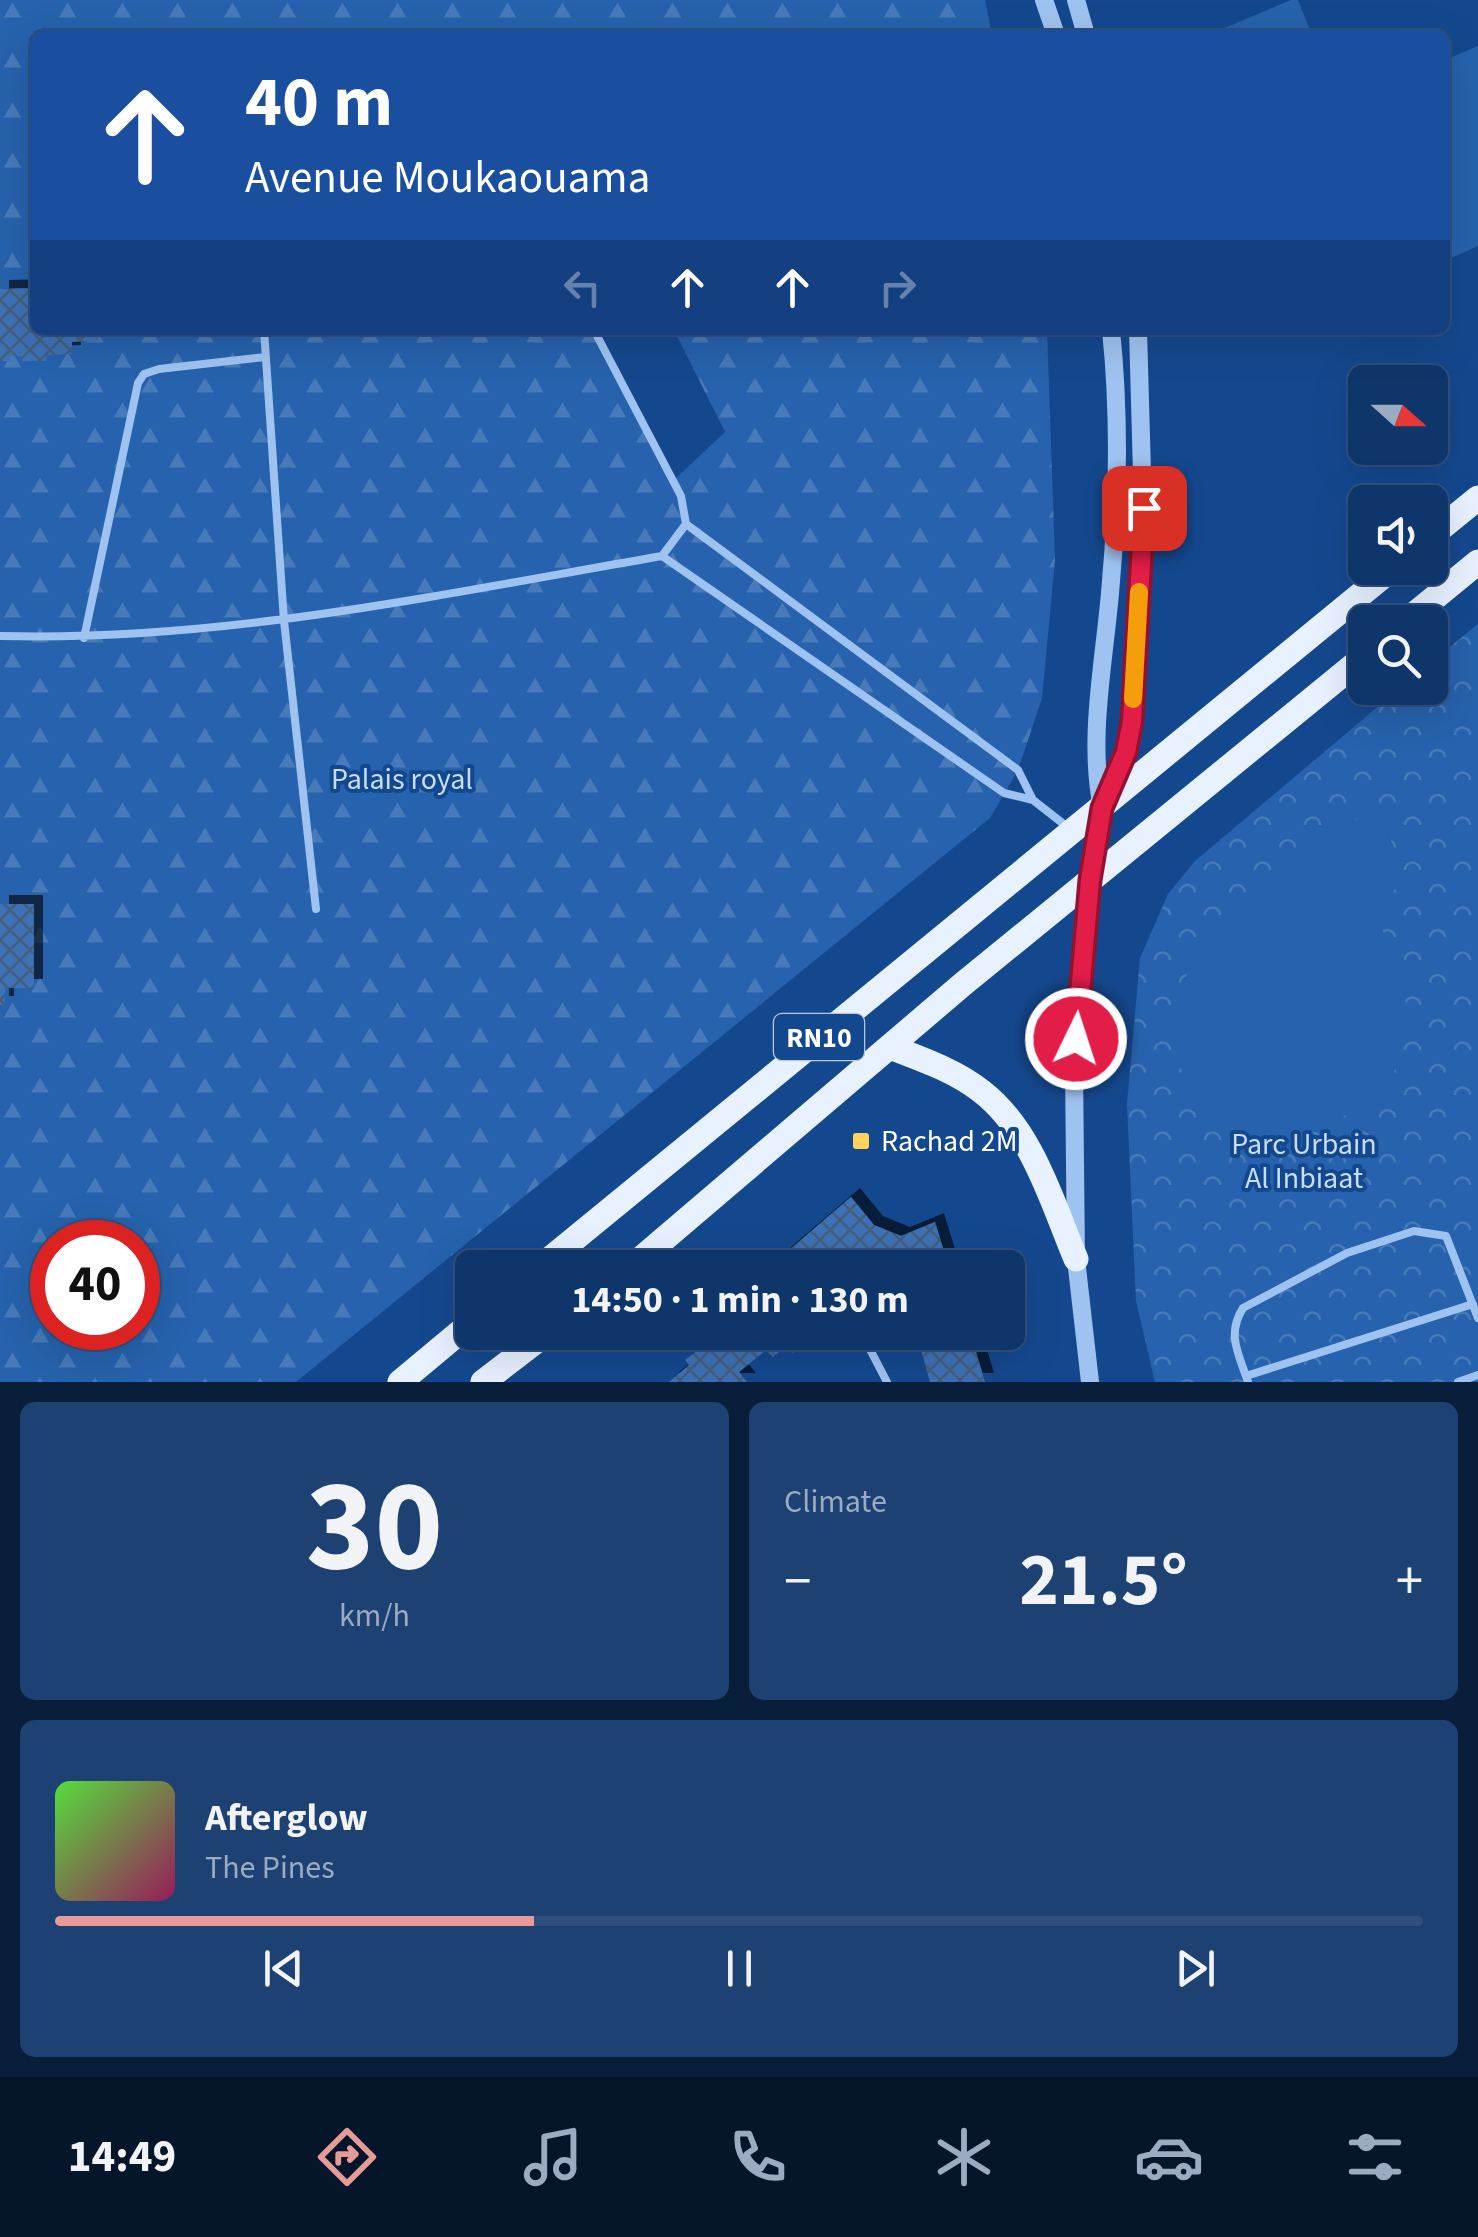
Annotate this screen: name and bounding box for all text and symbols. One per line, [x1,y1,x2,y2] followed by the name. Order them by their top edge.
[245,53,393,153] text: 40 m
[80,70,210,200] icon: ahead
[245,146,650,210] text: Avenue Moukaouama
[555,260,610,315] icon: left
[660,260,715,315] icon: ahead
[765,260,820,315] icon: ahead
[870,260,925,315] icon: right
[1348,365,1448,465] north arrow
[1348,365,1448,705] map controls
[1102,466,1187,551] pin
[1117,481,1172,536] icon: arrive
[1348,485,1448,585] button: sound
[1348,605,1448,705] button: search
[331,758,473,801] park label: Palais royal
[1024,987,1128,1091] position arrow
[774,1014,864,1060] road number: RN10
[881,1120,1018,1163] place label: Rachad 2M
[1231,1123,1377,1200] park label: Parc Urbain Al Inbiaat
[850,1130,872,1152] marker: Rachad 2M
[30,1220,160,1350] speed limit sign: 40
[571,1273,909,1327] text: 14:50 · 1 min · 130 m
[306,1435,443,1620] text: 30
[784,1479,887,1525] text: Climate
[1019,1527,1188,1634] text: 21.5°
[784,1543,811,1621] text: −
[1396,1543,1423,1621] text: +
[339,1593,410,1639] text: km/h
[205,1791,368,1845] text: Afterglow
[205,1845,335,1891] text: The Pines
[256,1941,311,1996] icon: previous
[712,1941,767,1996] icon: pause
[1168,1941,1223,1996] icon: next
[312,2122,382,2192] icon: directions
[518,2122,588,2192] icon: music
[723,2122,793,2192] icon: phone
[929,2122,999,2192] icon: climate
[1134,2122,1204,2192] icon: car
[1340,2122,1410,2192] icon: filters
[68,2125,176,2189] text: 14:49

